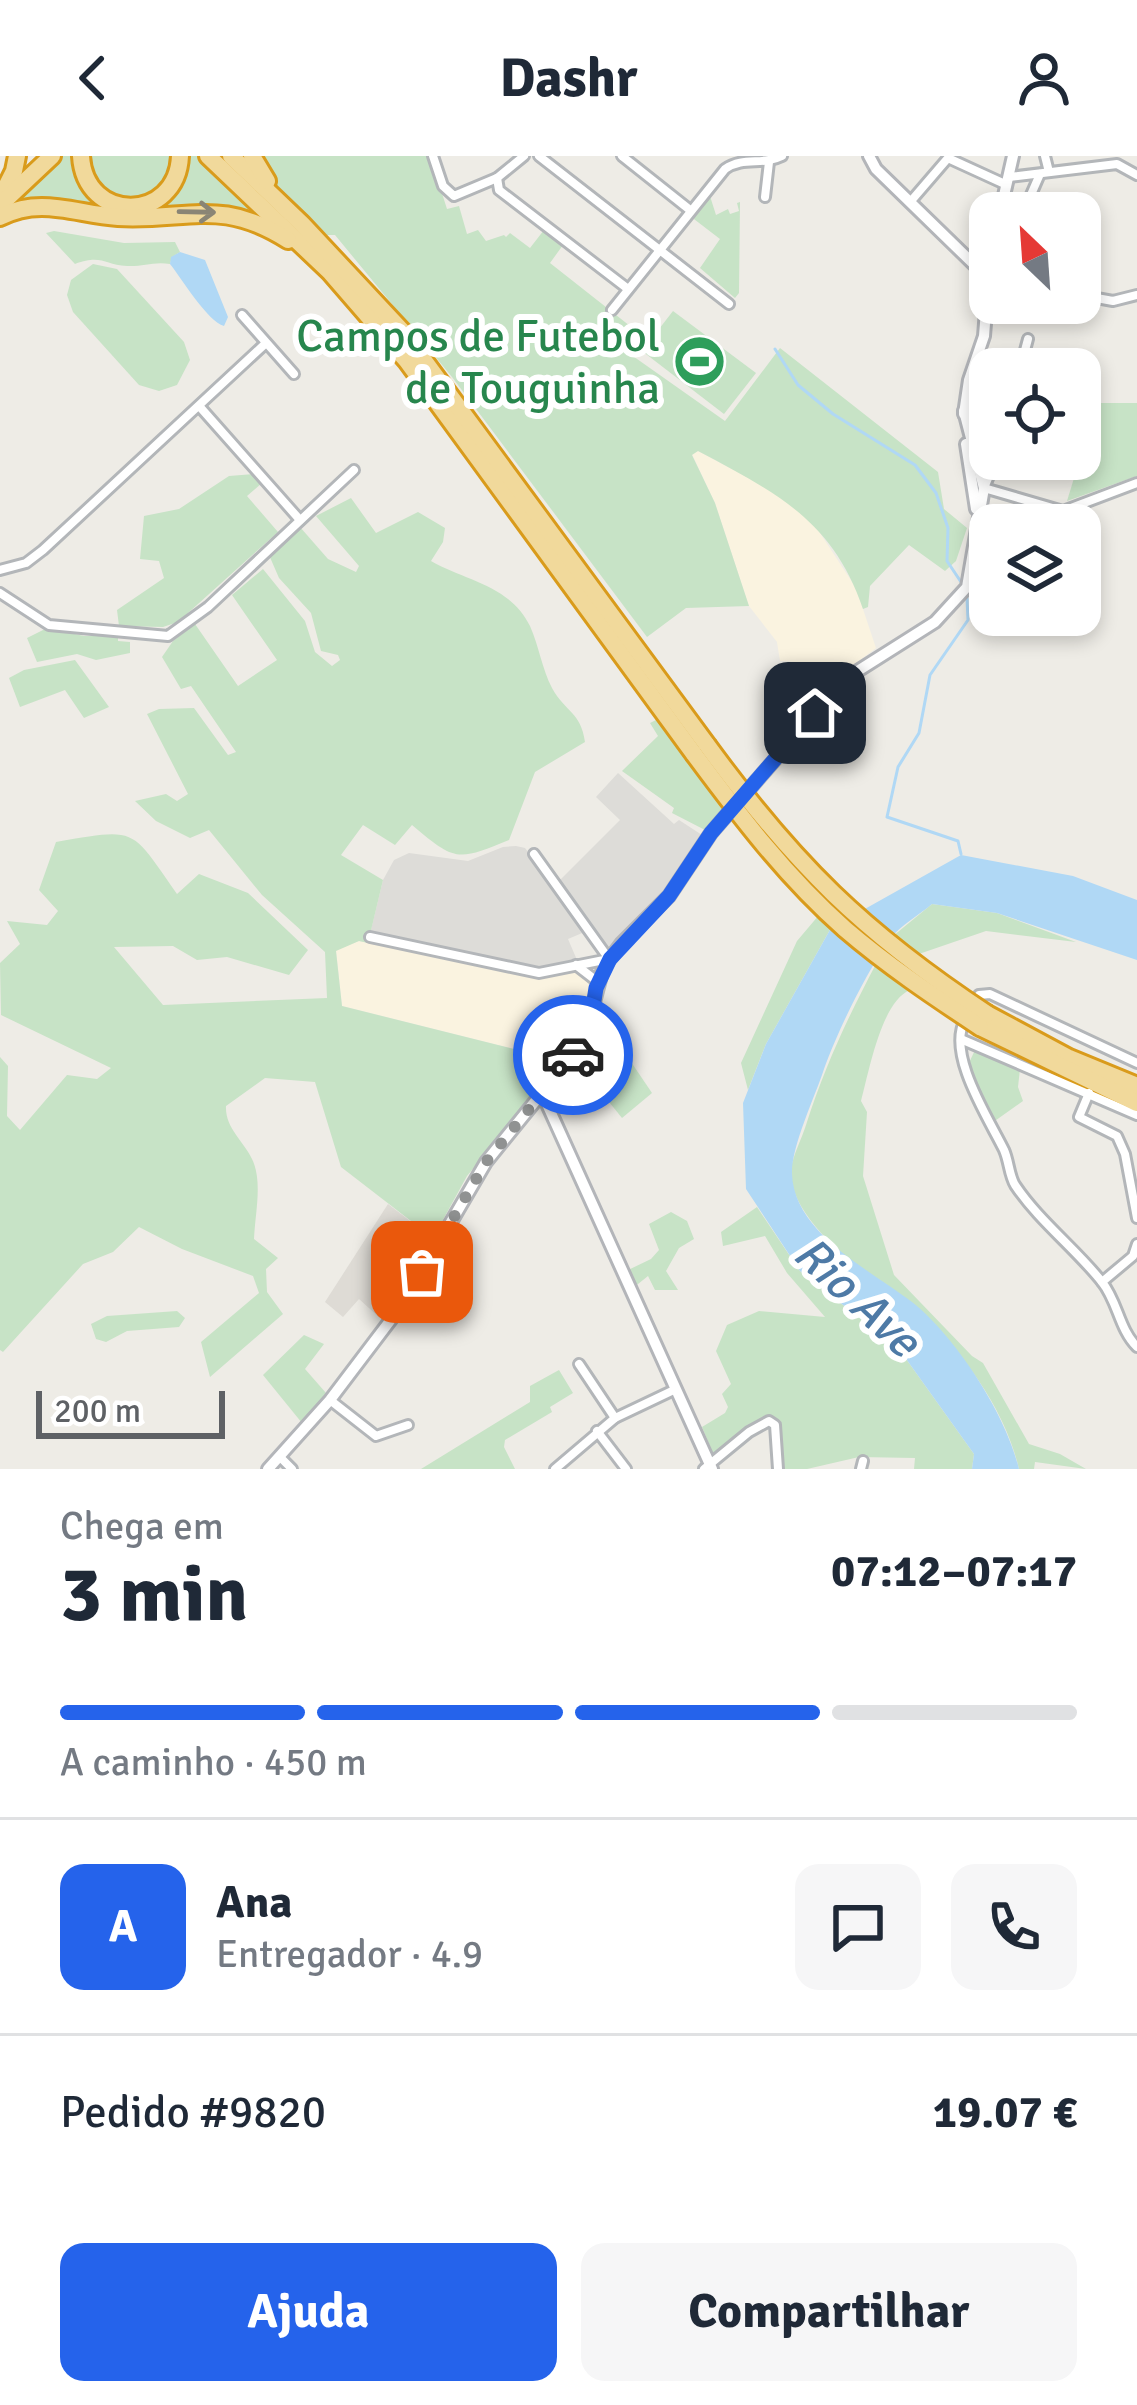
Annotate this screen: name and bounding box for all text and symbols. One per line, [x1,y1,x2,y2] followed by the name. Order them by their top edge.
[60,45,126,111] icon: back
[500,45,637,112] text: Dashr
[1011,45,1077,111] icon: person
[969,192,1101,324] north arrow
[969,192,1101,636] map controls
[177,201,216,224] one-way arrow
[296,309,660,416] place label: Campos de Futebol de Touguinha
[671,334,727,390] sports icon: Campos de Futebol de Touguinha
[969,348,1101,480] button: locate
[969,504,1101,636] button: layers
[764,662,866,764] pin
[782,680,848,746] icon: home
[513,995,633,1115] courier
[540,1022,606,1088] icon: car
[371,1221,473,1323] pin
[782,1224,934,1371] water label: Rio Ave
[389,1239,455,1305] icon: bag
[36,1385,225,1438] scale bar
[54,1391,141,1432] text: 200 m
[60,1502,224,1550] text: Chega em
[831,1544,1077,1599] text: 07:12–07:17
[60,1547,248,1643] text: 3 min
[60,1738,367,1786] text: A caminho · 450 m
[795,1864,921,1990] button: chat
[951,1864,1077,1990] button: phone
[216,1875,292,1930] text: Ana
[109,1899,137,1954] text: A
[216,1930,483,1978] text: Entregador · 4.9
[60,2085,326,2140] text: Pedido #9820
[933,2085,1077,2140] text: 19.07 €
[60,2243,557,2381] button: Ajuda
[581,2243,1077,2381] button: Compartilhar

